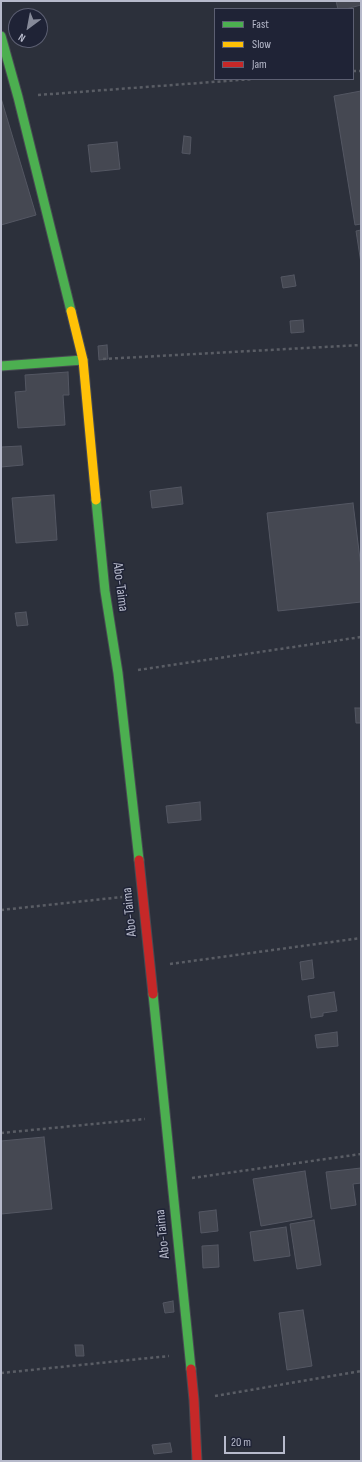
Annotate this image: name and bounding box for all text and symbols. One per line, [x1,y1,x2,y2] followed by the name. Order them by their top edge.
[8,8,48,48] north arrow
[214,8,354,80] legend
[252,17,269,32] text: Fast
[16,31,28,45] text: N
[252,37,271,52] text: Slow
[252,57,267,72] text: Jam
[109,561,131,613] street label: Abo-Taima
[119,887,141,937] street label: Abo-Taima
[152,1209,174,1259] street label: Abo-Taima
[226,1428,287,1454] scale bar
[231,1435,251,1450] text: 20 m

